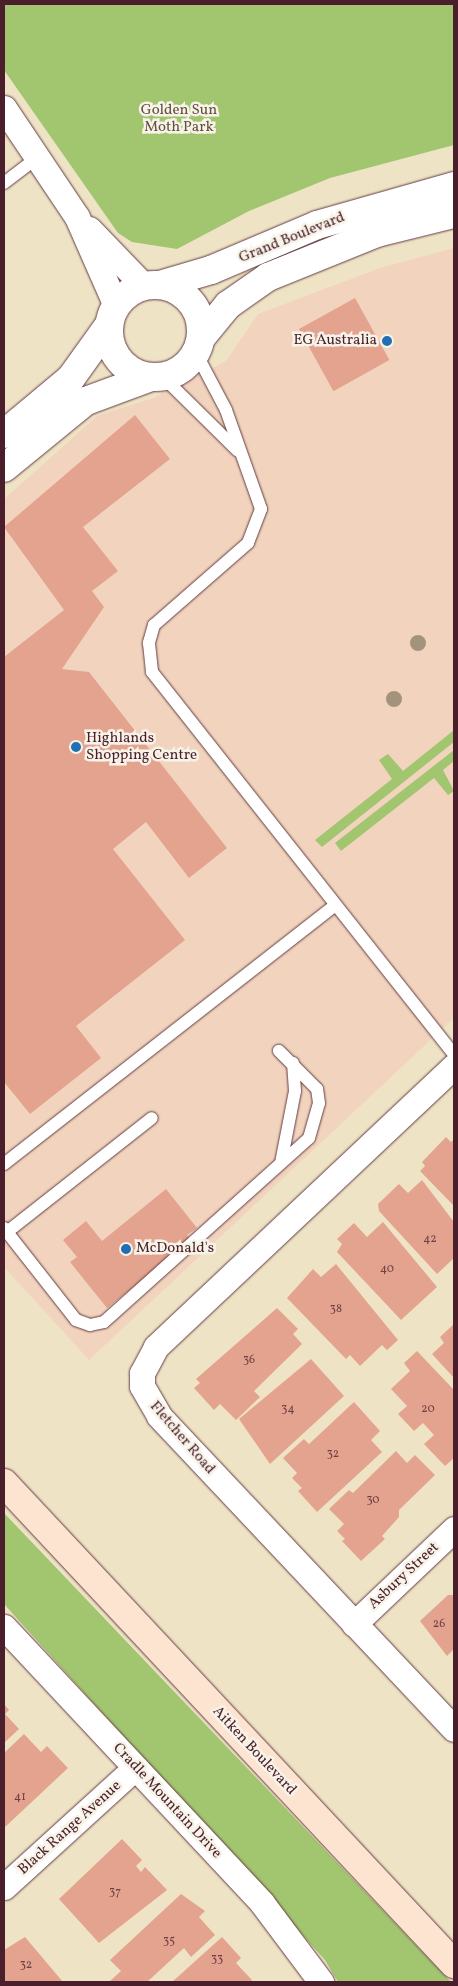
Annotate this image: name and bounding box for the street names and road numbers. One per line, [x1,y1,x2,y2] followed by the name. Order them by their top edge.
[236,209,348,267] street label: Grand Boulevard
[145,1398,219,1478] street label: Fletcher Road
[365,1539,443,1613] street label: Asbury Street
[208,1703,300,1799] street label: Aitken Boulevard
[109,1739,225,1863] street label: Cradle Mountain Drive
[15,1777,125,1879] street label: Black Range Avenue

